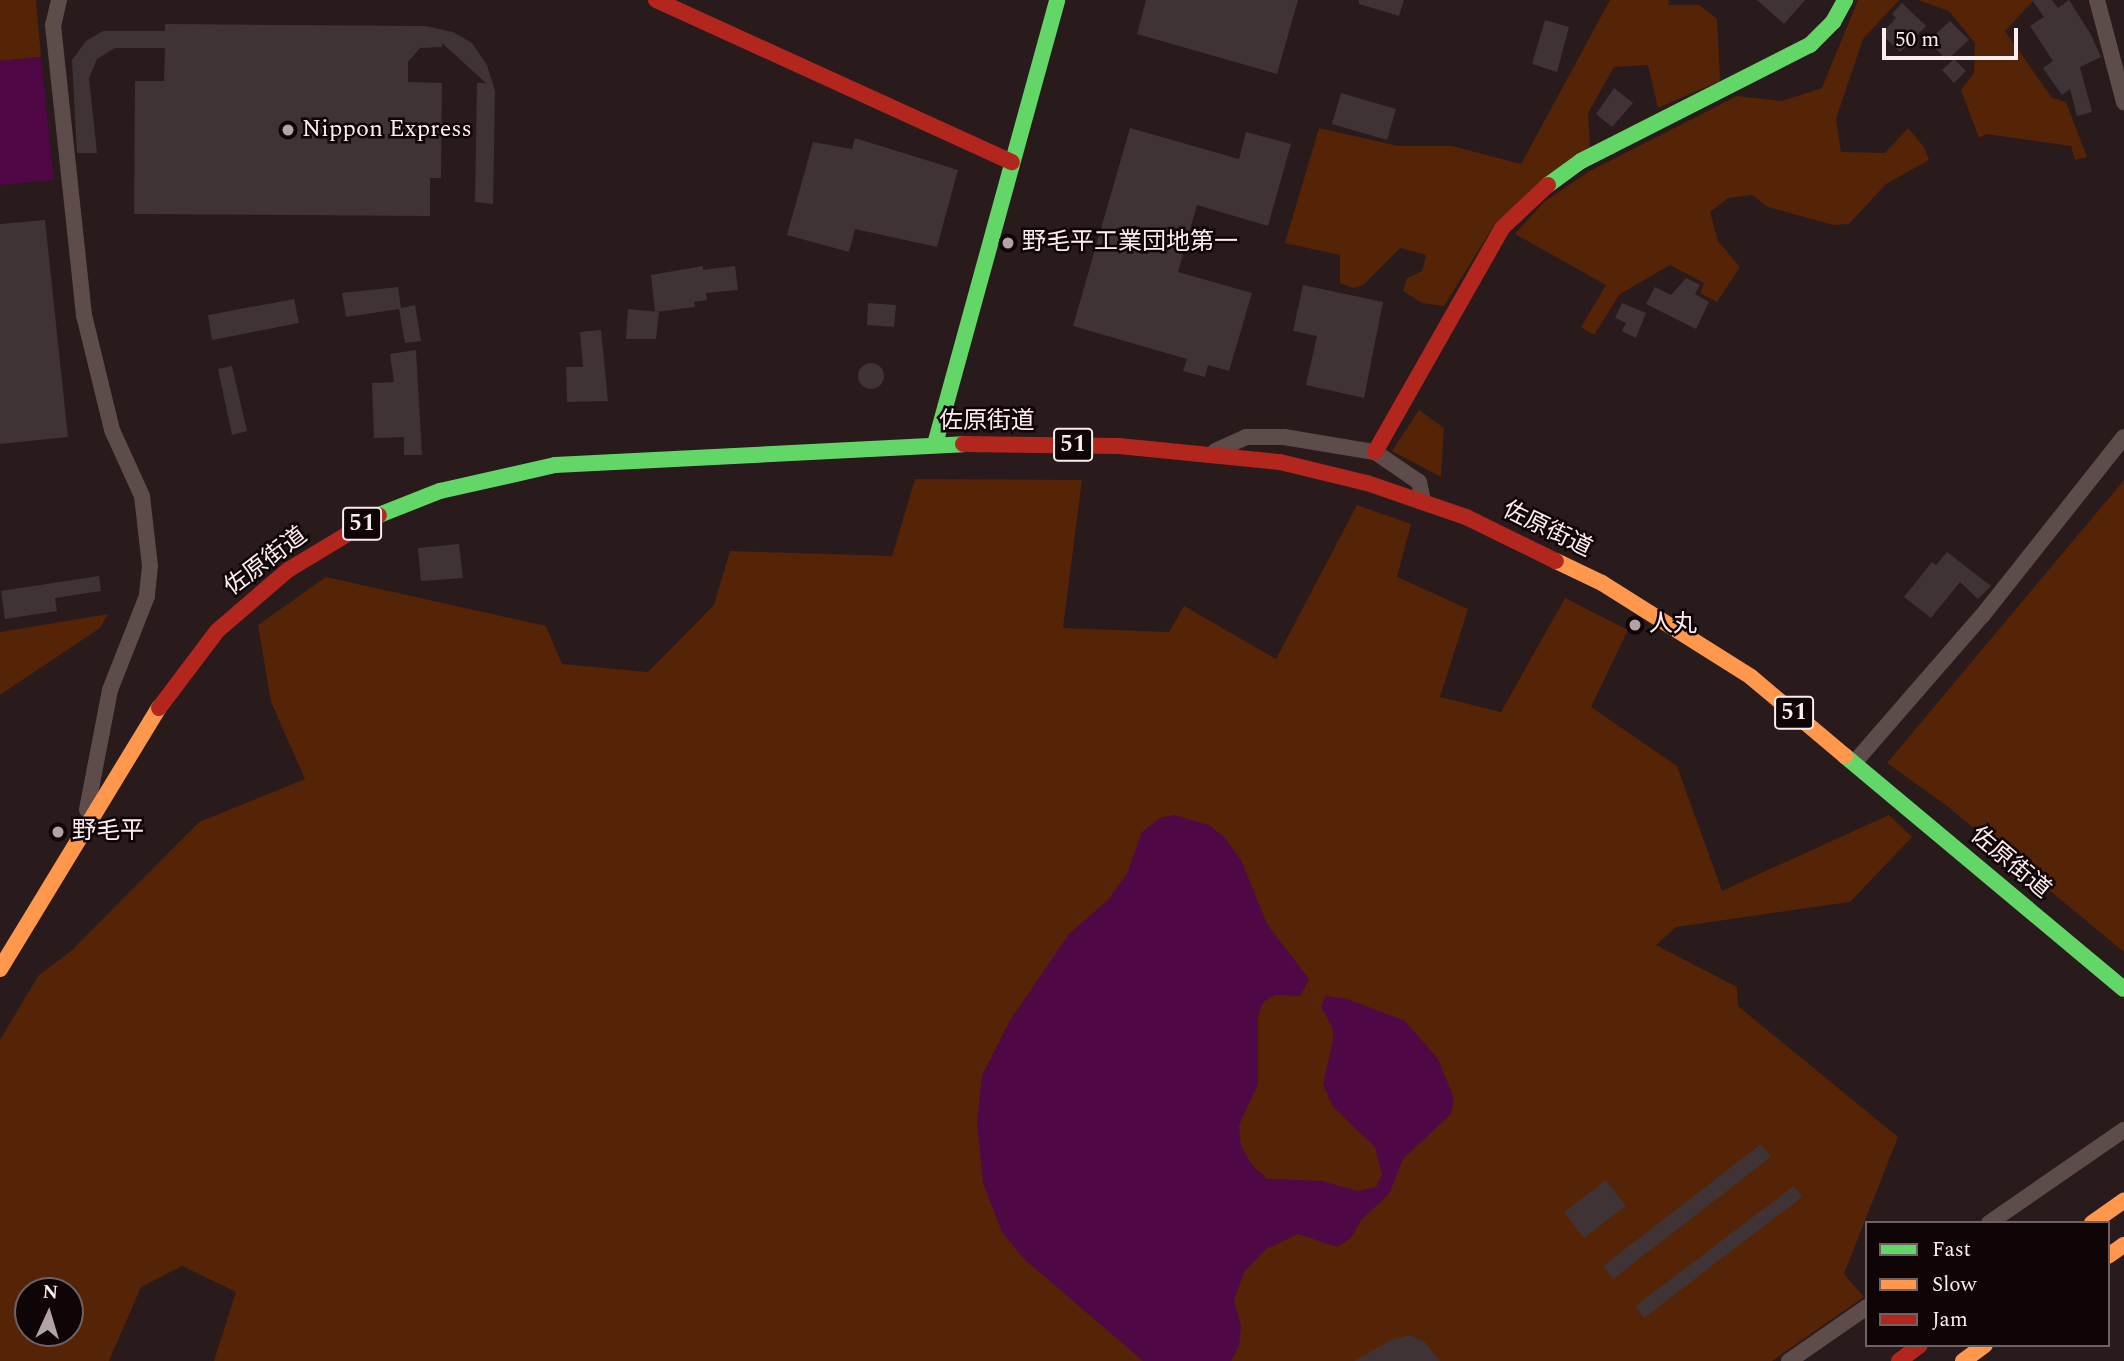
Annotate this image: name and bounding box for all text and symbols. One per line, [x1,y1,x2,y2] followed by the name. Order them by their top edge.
[1886,14,2022,58] scale bar
[1895,24,1939,56] text: 50 m
[302,116,472,144] place label: Nippon Express
[280,122,296,138] marker: Nippon Express
[1022,229,1238,257] place label: 野毛平工業団地第一
[1000,235,1016,251] marker: 野毛平工業団地第一
[939,408,1035,436] street label: 佐原街道
[1052,426,1094,464] road number: 51
[1498,496,1596,564] street label: 佐原街道
[341,504,383,544] road number: 51
[219,522,313,602] street label: 佐原街道
[1649,611,1697,639] place label: 人丸
[1627,617,1643,633] marker: 人丸
[1773,694,1815,733] road number: 51
[72,818,144,846] place label: 野毛平
[1964,821,2056,905] street label: 佐原街道
[50,824,66,840] marker: 野毛平
[1865,1221,2110,1347] legend
[1932,1234,1971,1266] text: Fast
[1932,1269,1976,1301] text: Slow
[14,1277,84,1347] north arrow
[42,1278,59,1308] text: N
[1932,1304,1968,1336] text: Jam

